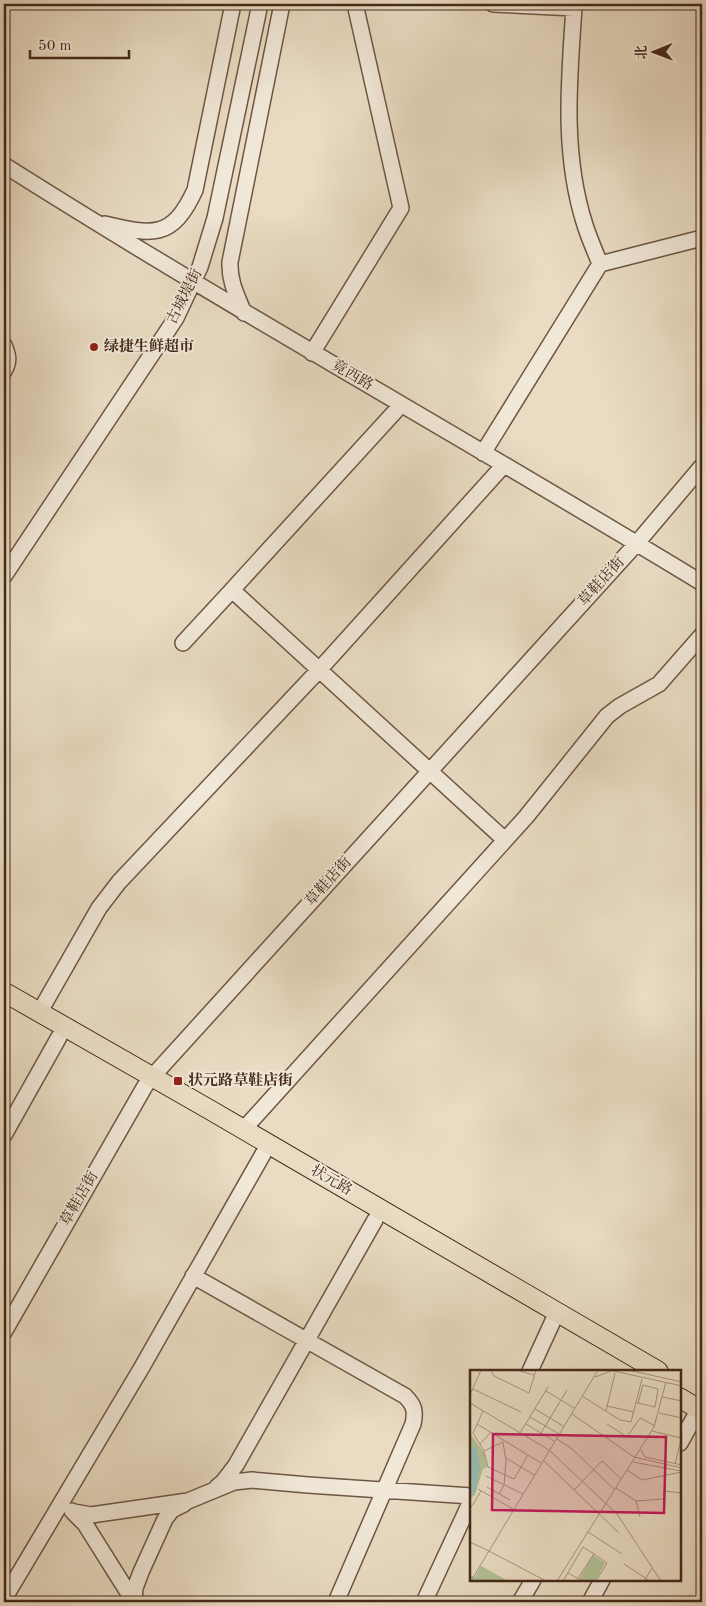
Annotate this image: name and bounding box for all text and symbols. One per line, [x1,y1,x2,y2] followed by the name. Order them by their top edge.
[30,28,129,60] scale bar
[628,28,678,78] north arrow
[38,39,72,54] text: 50 m
[634,45,649,59] text: 北
[163,266,205,327] street label: 古城堤街
[104,337,194,355] place label: 绿捷生鲜超市
[88,341,100,353] marker: 绿捷生鲜超市
[329,357,376,394] street label: 竟西路
[575,553,628,609] street label: 草鞋店街
[302,853,355,909] street label: 草鞋店街
[188,1071,293,1089] place label: 状元路草鞋店街
[172,1075,184,1087] marker: 状元路草鞋店街
[308,1162,355,1199] street label: 状元路
[57,1168,101,1229] street label: 草鞋店街
[470,1370,681,1581] inset map

